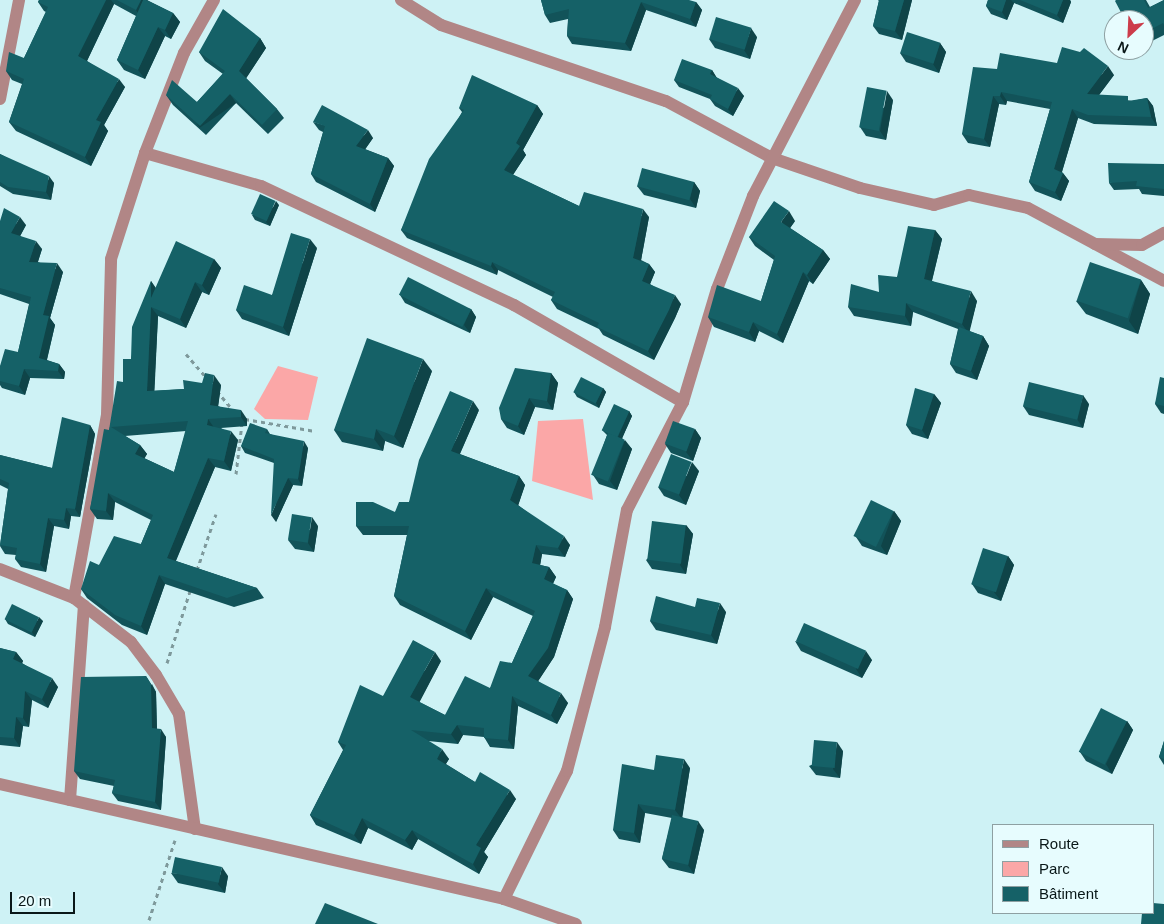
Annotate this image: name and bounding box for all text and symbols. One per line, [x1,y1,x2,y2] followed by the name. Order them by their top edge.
[1104,10,1154,60] north arrow
[1115,38,1131,57] text: N
[992,824,1154,914] legend
[1039,835,1079,852] text: Route
[1039,860,1070,877] text: Parc
[12,882,78,914] scale bar
[1039,885,1098,902] text: Bâtiment
[18,892,51,909] text: 20 m

